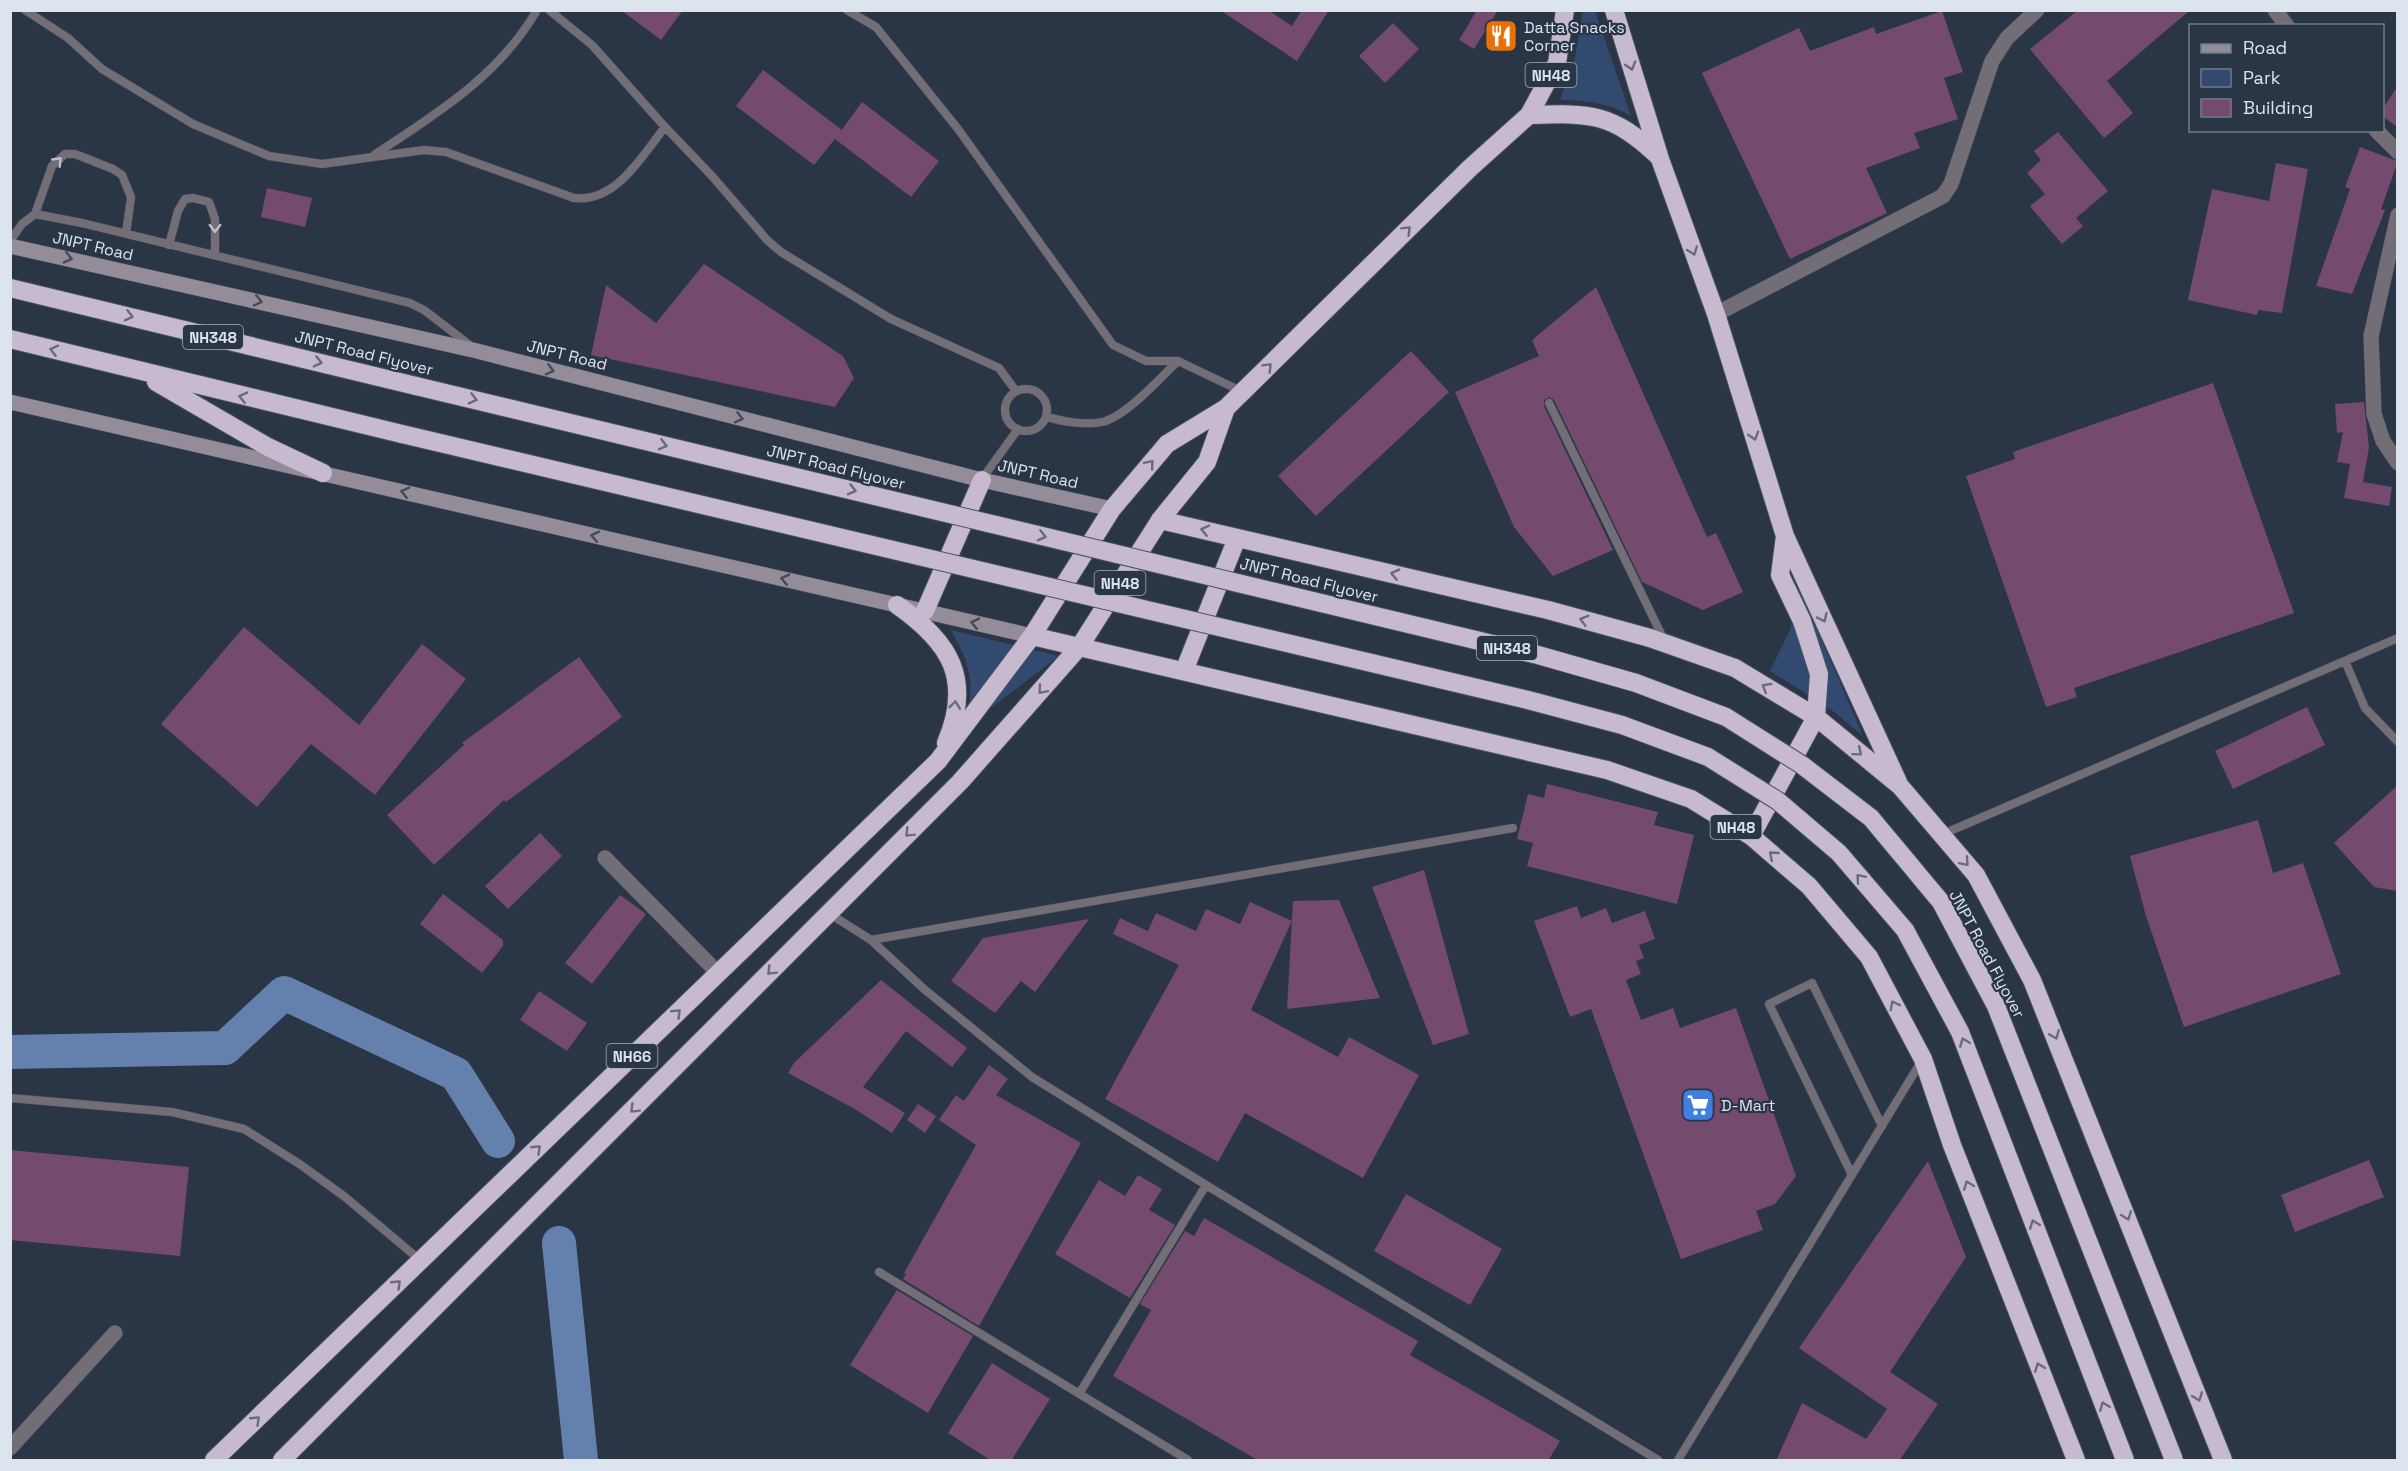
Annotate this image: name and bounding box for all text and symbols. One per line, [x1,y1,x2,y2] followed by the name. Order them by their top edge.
[1524,17,1625,56] place label: Datta Snacks Corner
[1483,18,1519,54] restaurant icon: Datta Snacks Corner
[2189,24,2384,132] legend
[2243,36,2287,59] text: Road
[1624,60,1636,71] one-way arrow
[1526,63,1576,87] road number: NH48
[2243,66,2281,89] text: Park
[2243,96,2313,119] text: Building
[51,158,62,168] one-way arrow
[209,224,221,233] one-way arrow
[51,227,135,265] street label: JNPT Road
[1399,227,1410,238] one-way arrow
[1686,245,1699,256] one-way arrow
[62,251,72,264] one-way arrow
[253,294,263,307] one-way arrow
[123,309,133,322] one-way arrow
[183,325,243,349] road number: NH348
[293,326,435,380] street label: JNPT Road Flyover
[525,335,609,375] street label: JNPT Road
[49,345,59,358] one-way arrow
[313,354,323,367] one-way arrow
[545,362,555,375] one-way arrow
[1260,363,1271,374] one-way arrow
[238,391,248,404] one-way arrow
[468,392,478,405] one-way arrow
[733,411,744,423] one-way arrow
[1747,431,1759,441] one-way arrow
[657,437,667,450] one-way arrow
[765,440,907,494] street label: JNPT Road Flyover
[996,455,1080,493] street label: JNPT Road
[1143,460,1154,471] one-way arrow
[847,483,857,496] one-way arrow
[400,486,410,499] one-way arrow
[1200,525,1210,538] one-way arrow
[1037,529,1047,542] one-way arrow
[590,530,600,543] one-way arrow
[1238,553,1380,607] street label: JNPT Road Flyover
[1390,568,1400,581] one-way arrow
[1094,571,1146,595] road number: NH48
[780,574,790,587] one-way arrow
[1816,612,1828,623] one-way arrow
[1579,615,1590,627] one-way arrow
[970,617,980,630] one-way arrow
[1477,636,1537,660] road number: NH348
[1038,683,1049,694] one-way arrow
[1762,683,1772,695] one-way arrow
[948,701,960,710] one-way arrow
[1851,744,1862,755] one-way arrow
[1710,815,1762,839] road number: NH48
[906,826,916,837] one-way arrow
[1769,851,1780,862] one-way arrow
[1958,855,1969,866] one-way arrow
[1857,874,1868,885] one-way arrow
[1944,886,2030,1022] street label: JNPT Road Flyover
[768,963,779,974] one-way arrow
[1890,1001,1902,1012] one-way arrow
[670,1009,681,1020] one-way arrow
[2048,1028,2060,1039] one-way arrow
[1959,1037,1971,1048] one-way arrow
[606,1044,658,1068] road number: NH66
[1680,1087,1716,1123] supermarket icon: D-Mart
[1721,1095,1775,1116] place label: D-Mart
[630,1101,641,1112] one-way arrow
[529,1145,540,1156] one-way arrow
[1963,1181,1975,1192] one-way arrow
[2120,1210,2132,1221] one-way arrow
[2028,1219,2041,1230] one-way arrow
[389,1281,400,1292] one-way arrow
[2034,1362,2047,1373] one-way arrow
[2191,1391,2203,1402] one-way arrow
[2098,1401,2111,1412] one-way arrow
[250,1416,260,1427] one-way arrow

